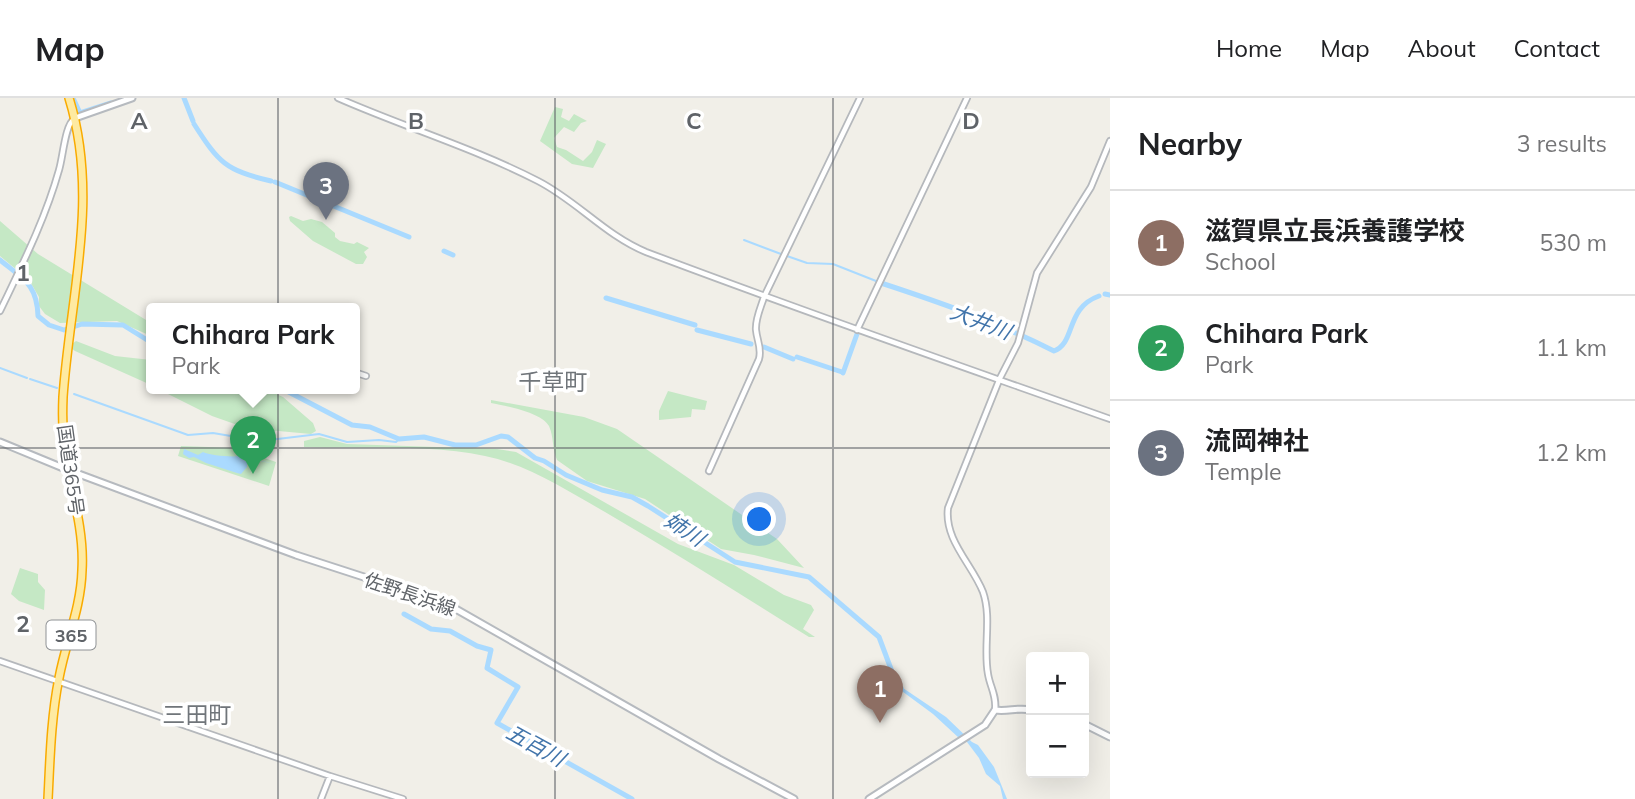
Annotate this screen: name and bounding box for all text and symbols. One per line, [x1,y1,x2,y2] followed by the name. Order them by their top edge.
[35,28,105,69] text: Map
[1216,33,1282,63] text: Home
[1320,33,1370,63] text: Map
[1408,33,1476,63] text: About
[1514,33,1600,63] text: Contact
[130,106,148,135] text: A
[408,106,424,135] text: B
[686,106,702,135] text: C
[962,106,980,135] text: D
[1138,125,1242,163] text: Nearby
[1517,129,1607,158] text: 3 results
[303,162,349,220] pin: 3
[1205,214,1465,247] text: 滋賀県立長浜養護学校
[1154,228,1168,257] text: 1
[1539,228,1607,257] text: 530 m
[1205,247,1276,276] text: School
[16,258,30,287] text: 1
[947,298,1017,345] water label: 大井川
[146,303,360,394] popup
[1205,317,1368,350] text: Chihara Park
[172,318,334,351] text: Chihara Park
[1154,333,1168,362] text: 2
[1536,333,1607,362] text: 1.1 km
[1205,350,1253,379] text: Park
[172,351,220,380] text: Park
[519,367,588,396] district label: 千草町
[230,416,276,474] pin: 2
[53,423,89,517] street label: 国道365号
[1205,424,1309,457] text: 流岡神社
[1154,438,1168,467] text: 3
[1536,438,1607,467] text: 1.2 km
[1205,457,1282,486] text: Temple
[742,502,776,536] your location
[660,507,711,552] water label: 姉川
[361,567,459,621] street label: 佐野長浜線
[16,609,30,638] text: 2
[46,620,96,650] road number: 365
[1026,652,1089,778] map controls
[1026,652,1089,715] button: +
[857,665,903,723] pin: 1
[163,700,232,729] district label: 三田町
[1026,715,1089,778] button: −
[502,718,572,773] water label: 五百川

